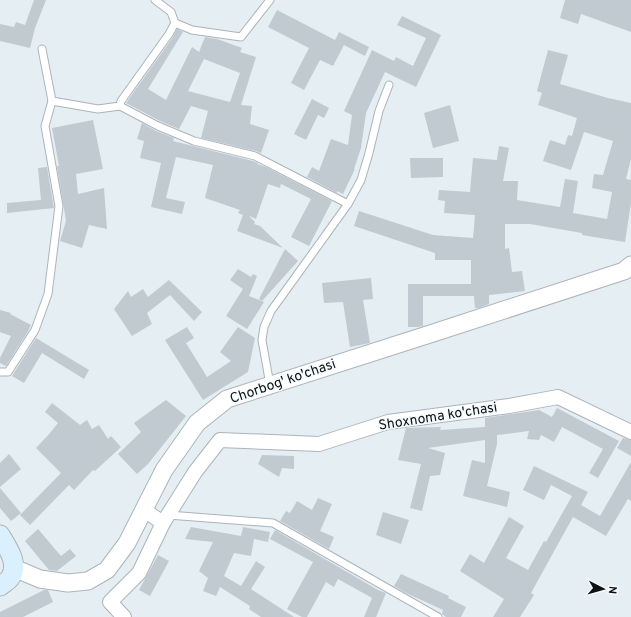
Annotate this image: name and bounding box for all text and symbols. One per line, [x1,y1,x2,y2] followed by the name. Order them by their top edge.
[228,356,338,408] street label: Chorbog' ko'chasi
[377,399,499,435] street label: Shoxnoma ko'chasi
[583,569,623,609] north arrow
[605,585,619,595] text: N

